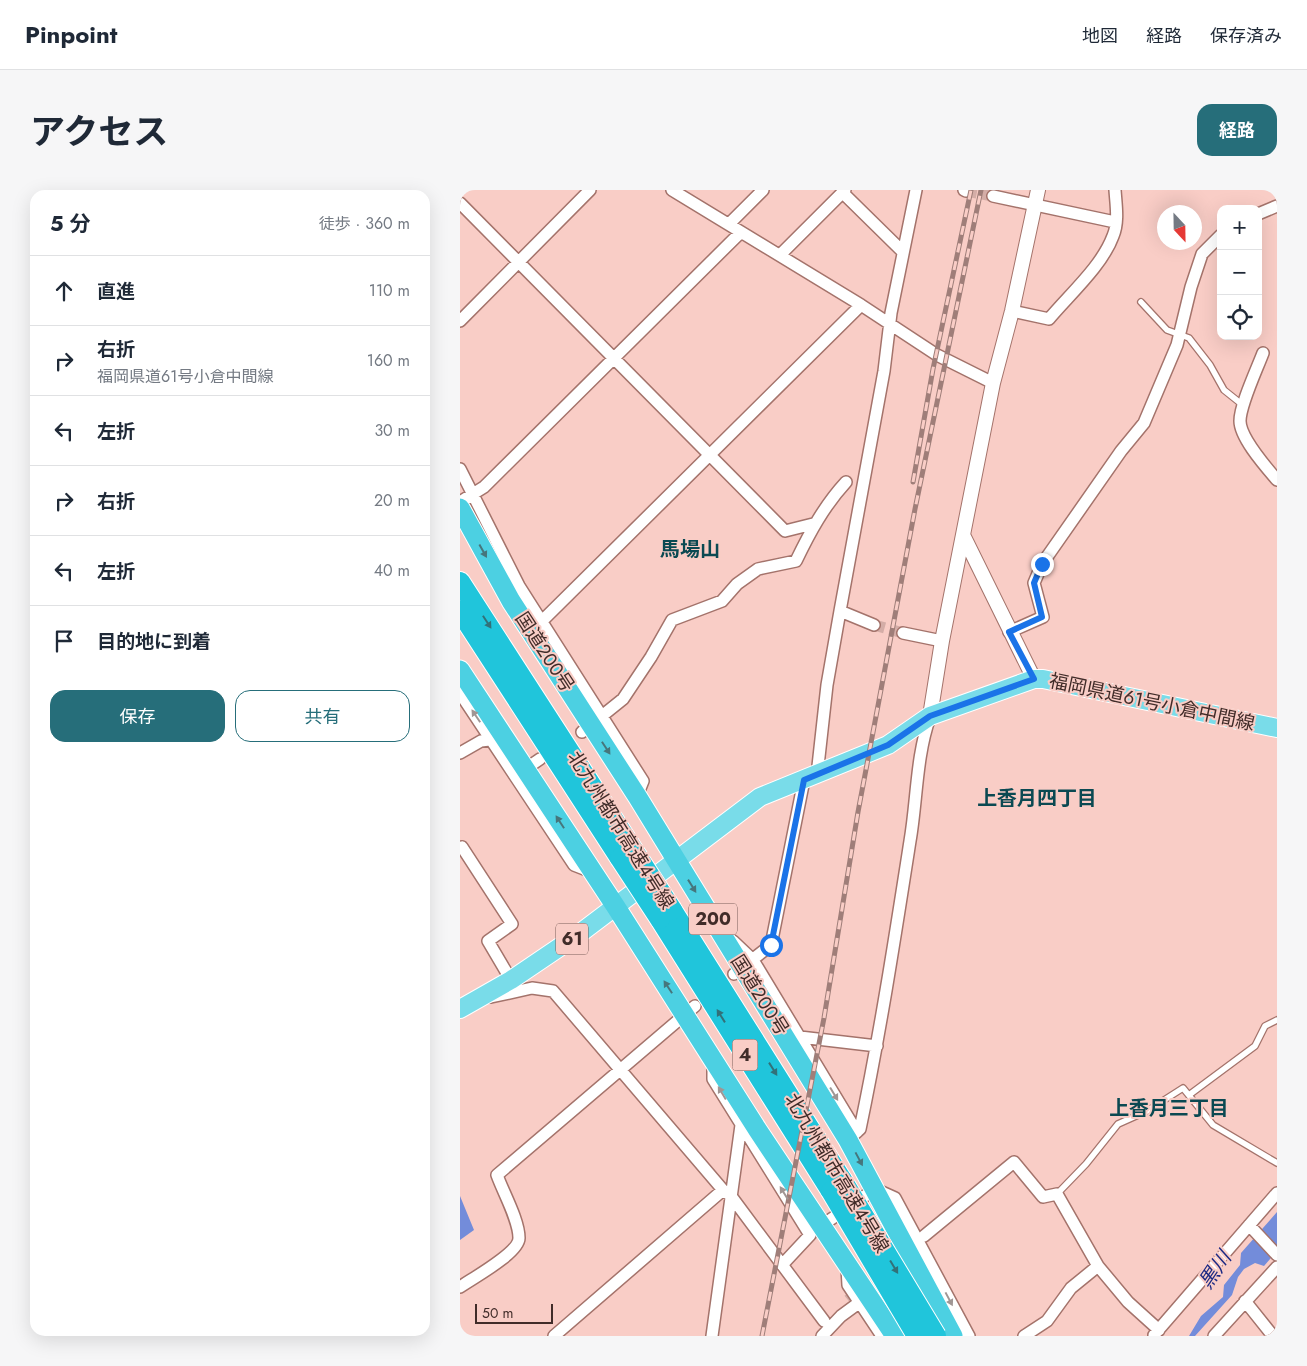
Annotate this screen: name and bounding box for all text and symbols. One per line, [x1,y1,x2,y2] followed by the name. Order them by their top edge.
[25,17,117,52] text: Pinpoint
[1082,23,1118,49] text: 地図
[1146,23,1182,49] text: 経路
[1210,23,1282,49] text: 保存済み
[1197,104,1277,156] button: 経路
[30,107,168,157] text: アクセス
[1157,205,1202,250] north arrow
[1217,205,1262,340] map controls
[1217,205,1262,250] button: +
[50,209,91,239] text: 5 分
[319,212,410,235] text: 徒歩 · 360 m
[1217,250,1262,295] button: −
[50,277,78,305] icon: ahead
[97,278,135,305] text: 直進
[369,279,410,302] text: 110 m
[1217,295,1262,340] button: locate
[97,336,135,363] text: 右折
[50,347,78,375] icon: right
[367,349,410,372] text: 160 m
[97,365,273,388] text: 福岡県道61号小倉中間線
[50,417,78,445] icon: left
[97,418,135,445] text: 左折
[374,419,410,442] text: 30 m
[50,487,78,515] icon: right
[97,488,135,515] text: 右折
[374,489,410,512] text: 20 m
[660,535,720,564] district label: 馬場山
[479,544,487,559] one-way arrow
[1031,553,1054,576] route end
[50,557,78,585] icon: left
[97,558,135,585] text: 左折
[374,559,410,582] text: 40 m
[509,607,581,697] street label: 国道200号
[482,616,492,629] one-way arrow
[50,627,78,655] icon: arrive
[97,628,211,655] text: 目的地に到着
[1047,667,1257,737] street label: 福岡県道61号小倉中間線
[50,690,225,742] button: 保存
[235,690,410,742] button: 共有
[471,710,480,723] one-way arrow
[602,741,611,755] one-way arrow
[561,746,681,914] street label: 北九州都市高速4号線
[977,784,1097,813] district label: 上香月四丁目
[555,815,565,828] one-way arrow
[688,879,697,893] one-way arrow
[689,904,737,934] road number: 200
[556,924,588,954] road number: 61
[760,934,783,957] route start
[725,949,795,1041] street label: 国道200号
[663,981,673,994] one-way arrow
[716,1010,726,1023] one-way arrow
[732,1040,758,1070] road number: 4
[769,1063,778,1076] one-way arrow
[717,1087,726,1100] one-way arrow
[779,1088,895,1258] street label: 北九州都市高速4号線
[830,1088,839,1101] one-way arrow
[1109,1094,1229,1123] district label: 上香月三丁目
[855,1152,863,1167] one-way arrow
[779,1187,789,1200] one-way arrow
[1192,1244,1239,1295] water label: 黒川
[890,1260,899,1273] one-way arrow
[945,1292,953,1306] one-way arrow
[475,1301,552,1324] scale bar
[482,1303,513,1323] text: 50 m

